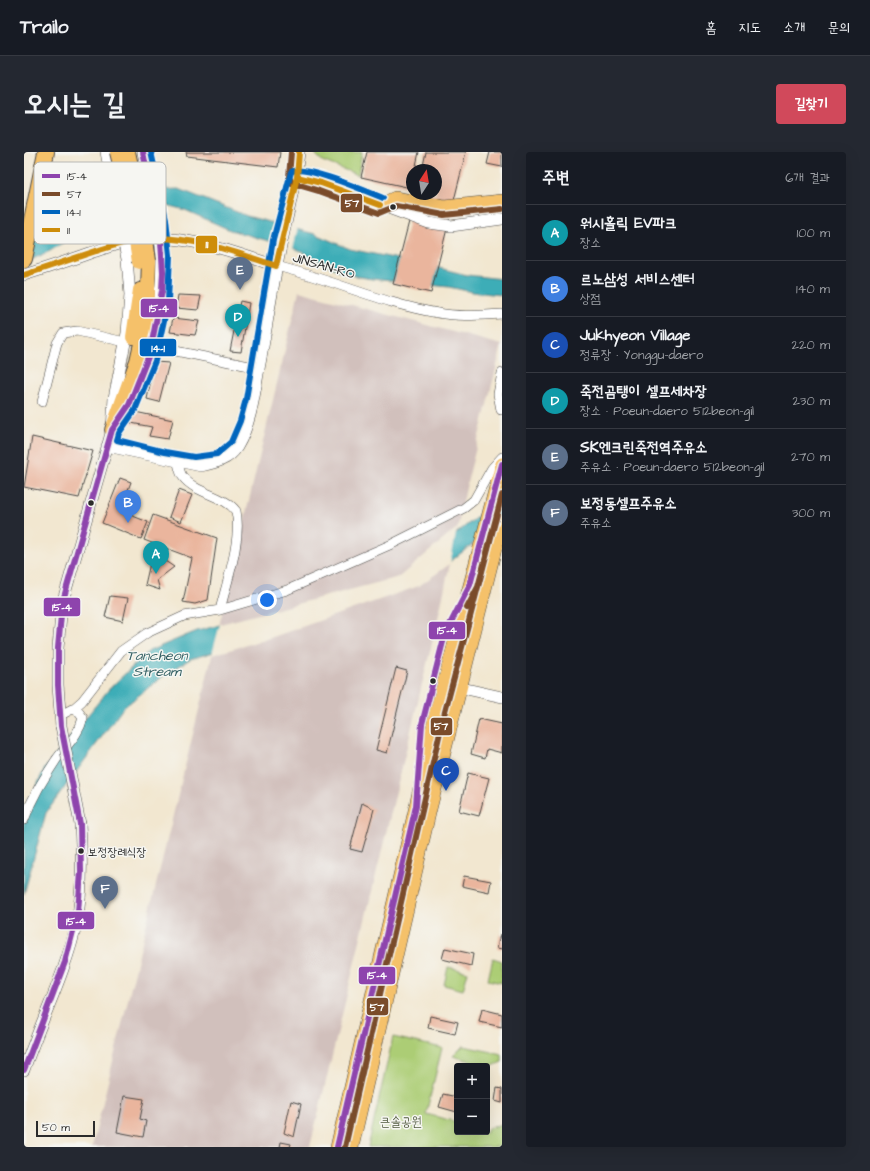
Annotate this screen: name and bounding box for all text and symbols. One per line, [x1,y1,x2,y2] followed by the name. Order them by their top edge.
[20,14,69,41] text: Trailo
[705,18,716,38] text: 홈
[738,18,761,38] text: 지도
[783,18,805,38] text: 소개
[827,18,850,38] text: 문의
[776,84,846,124] button: 길찾기
[24,85,125,124] text: 오시는 길
[34,162,166,244] legend
[406,164,442,200] north arrow
[542,166,569,190] text: 주변
[67,169,88,184] text: 15-4
[785,169,830,187] text: 6개 결과
[67,187,82,202] text: 57
[340,193,363,213] line badge: 57
[345,196,360,211] text: 57
[388,202,398,212] unlabelled marker
[67,205,81,220] text: 14-1
[580,213,677,234] text: 워시홀릭 EV파크
[67,223,70,238] text: 11
[551,224,559,242] text: A
[797,224,830,242] text: 100 m
[580,234,601,252] text: 장소
[195,235,218,254] line badge: 11
[206,237,209,252] text: 11
[291,249,357,283] street label: JINSAN-RO
[227,257,253,290] pin: E
[580,269,695,290] text: 르노삼성 서비스센터
[550,280,560,298] text: B
[796,280,830,298] text: 140 m
[580,290,601,308] text: 상점
[140,298,178,318] line badge: 15-4
[149,301,170,316] text: 15-4
[225,304,251,337] pin: D
[580,325,690,346] text: Jukhyeon Village
[550,336,560,354] text: C
[792,336,830,354] text: 220 m
[139,338,177,357] line badge: 14-1
[151,341,165,356] text: 14-1
[580,346,703,364] text: 정류장 · Yonggu-daero
[580,381,707,402] text: 죽전곰탱이 셀프세차장
[551,392,559,410] text: D
[792,392,830,410] text: 230 m
[580,402,754,420] text: 장소 · Poeun-daero 512beon-gil
[580,437,707,458] text: SK엔크린죽전역주유소
[551,448,559,466] text: E
[791,448,830,466] text: 270 m
[580,458,765,476] text: 주유소 · Poeun-daero 512beon-gil
[115,490,141,523] pin: B
[580,493,677,514] text: 보정동셀프주유소
[86,498,96,508] unlabelled marker
[550,504,560,522] text: F
[792,504,830,522] text: 300 m
[580,514,611,532] text: 주유소
[143,541,169,574] pin: A
[257,590,277,610] your location
[43,597,81,617] line badge: 15-4
[52,600,73,615] text: 15-4
[428,621,466,640] line badge: 15-4
[437,623,458,638] text: 15-4
[126,646,189,682] water label: Tancheon Stream
[428,676,438,686] unlabelled marker
[430,717,453,736] line badge: 57
[434,719,449,734] text: 57
[433,758,459,791] pin: C
[88,844,146,861] place label: 보정장례식장
[76,846,86,856] marker: 보정장례식장
[92,876,118,909] pin: F
[57,911,95,930] line badge: 15-4
[66,914,87,929] text: 15-4
[358,966,396,985] line badge: 15-4
[367,968,388,983] text: 15-4
[366,997,389,1016] line badge: 57
[370,1000,385,1015] text: 57
[454,1063,490,1135] map controls
[454,1063,490,1099] button: +
[454,1099,490,1135] button: −
[380,1113,422,1131] park label: 큰솔공원
[36,1119,95,1138] scale bar
[42,1120,70,1135] text: 50 m

